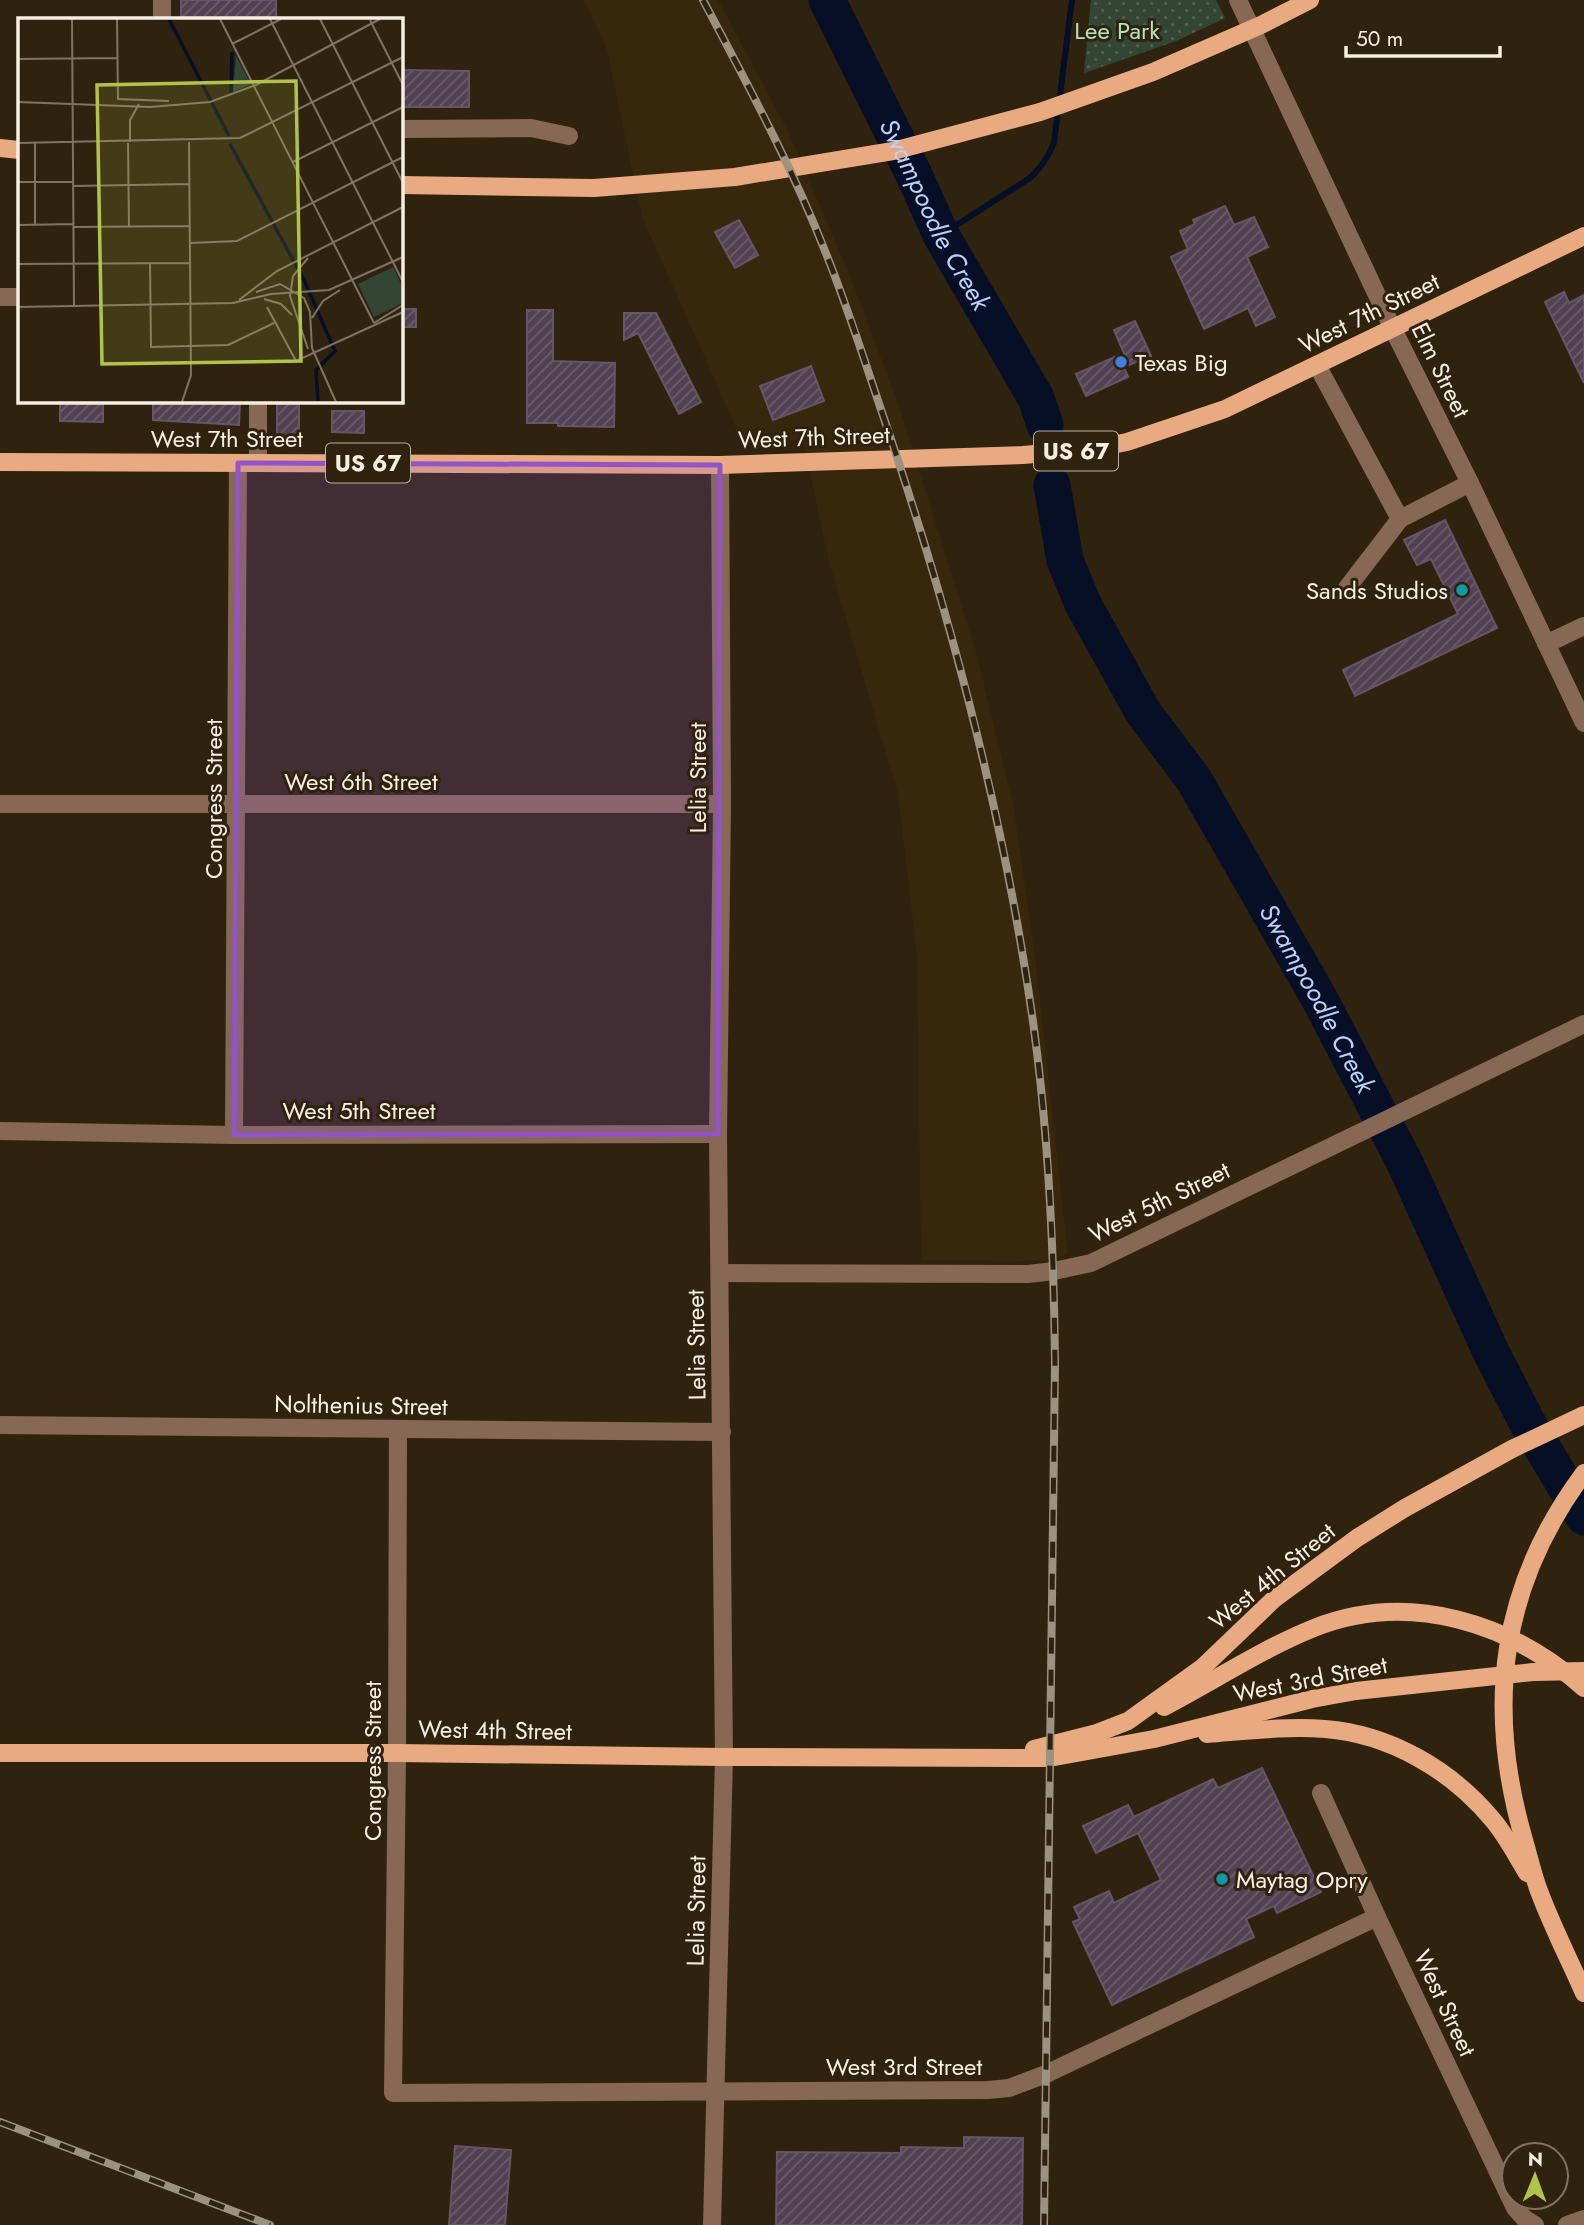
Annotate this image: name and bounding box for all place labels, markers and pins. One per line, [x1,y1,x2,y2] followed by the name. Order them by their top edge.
[1135,345,1228,380] place label: Texas Big
[1113,354,1129,370] marker: Texas Big
[1306,573,1448,608] place label: Sands Studios
[1454,582,1470,598] marker: Sands Studios
[1236,1862,1368,1897] place label: Maytag Opry
[1214,1871,1230,1887] marker: Maytag Opry

